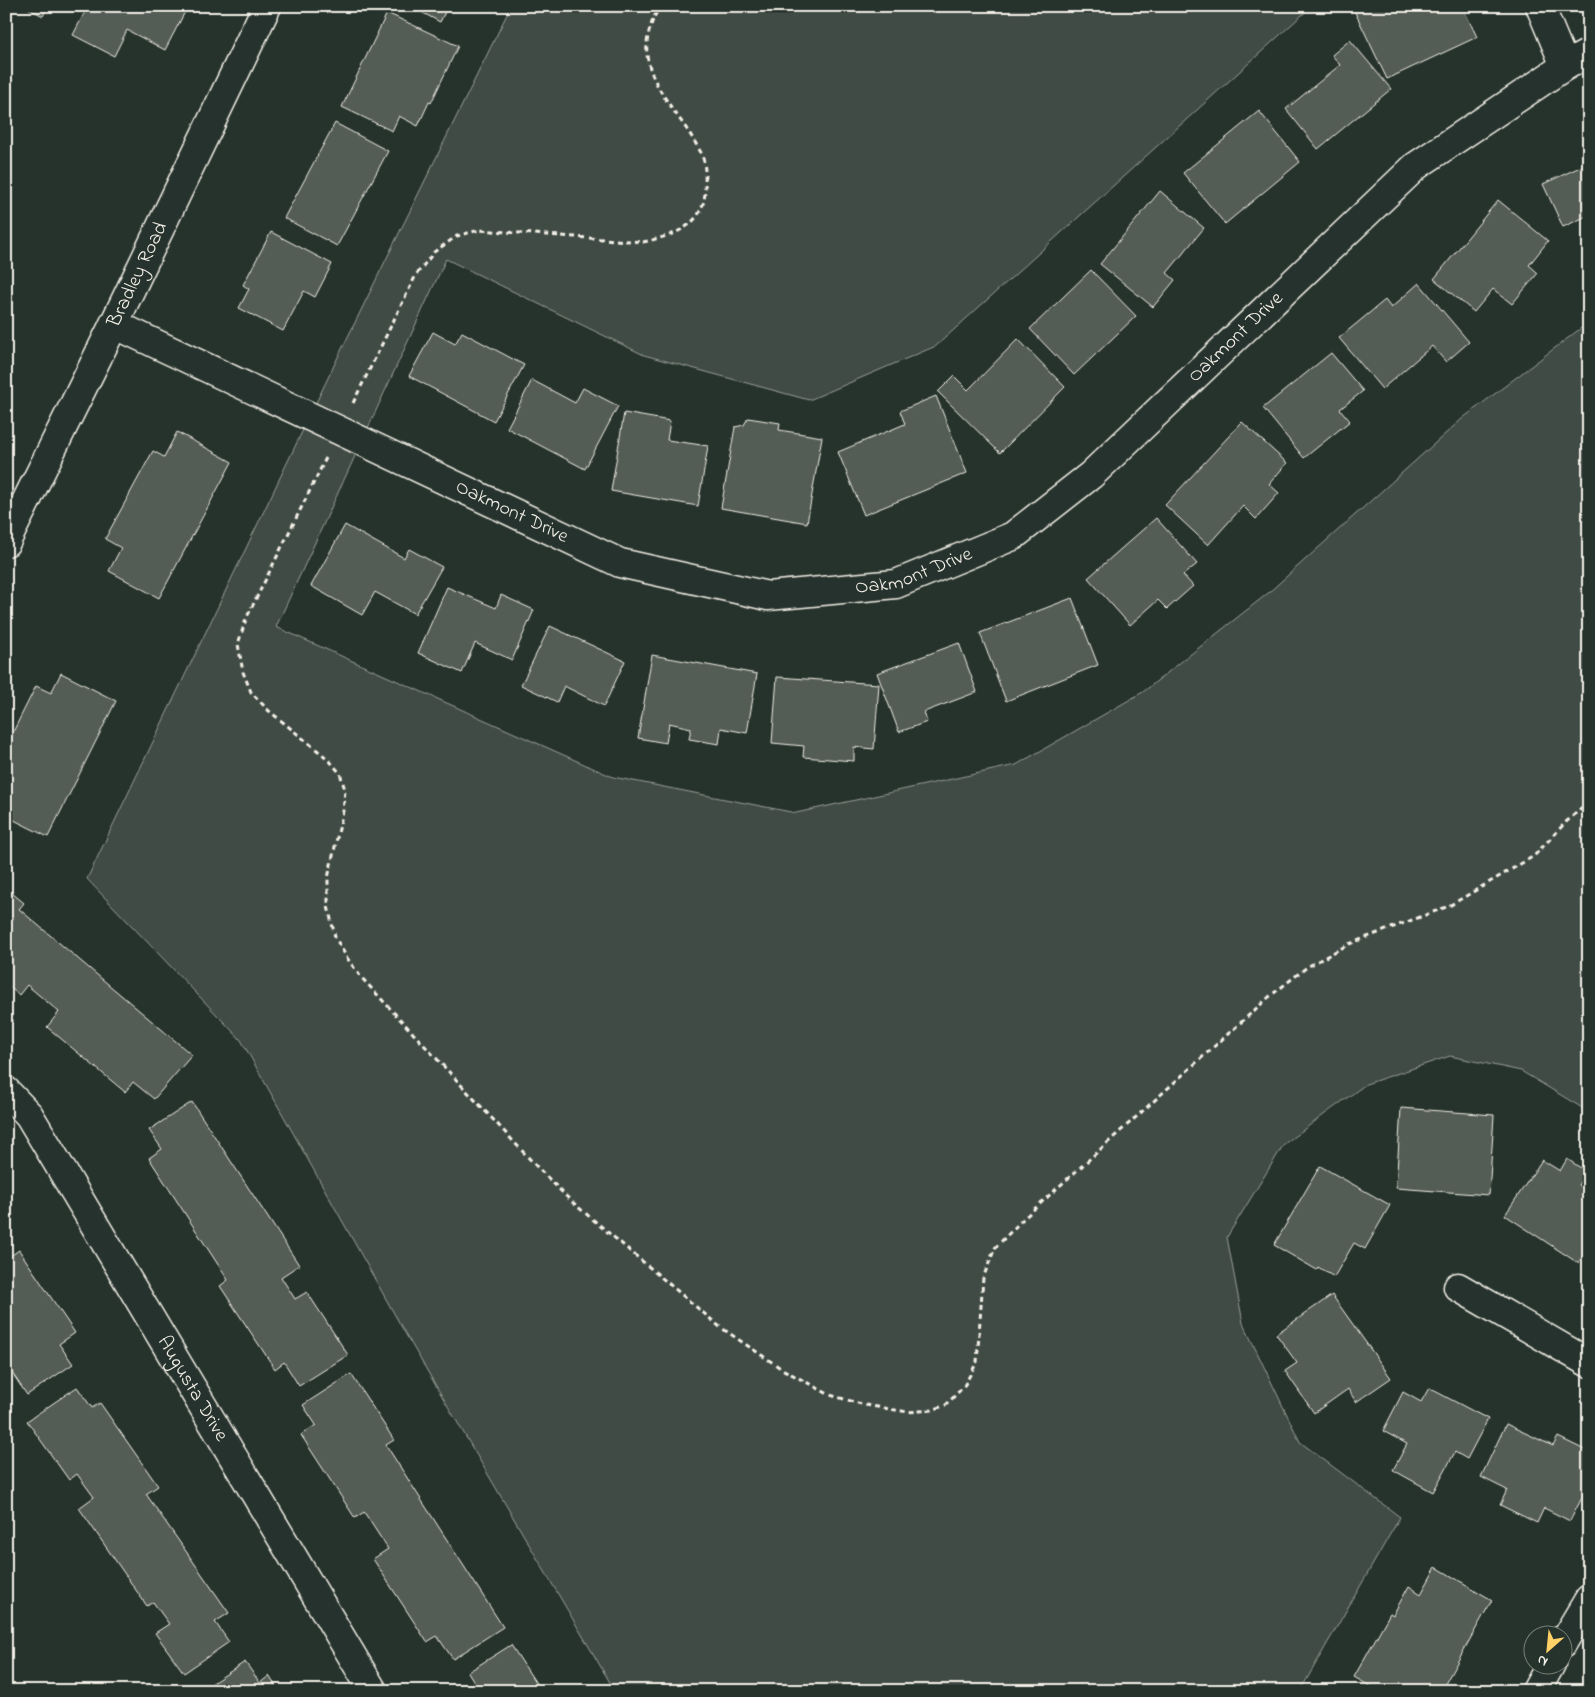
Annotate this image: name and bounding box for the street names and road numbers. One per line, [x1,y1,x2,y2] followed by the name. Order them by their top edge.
[100,217,175,333] street label: Bradley Road
[1182,285,1290,390] street label: Oakmont Drive
[450,473,573,551] street label: Oakmont Drive
[854,540,977,602] street label: Oakmont Drive
[150,1330,235,1447] street label: Augusta Drive

